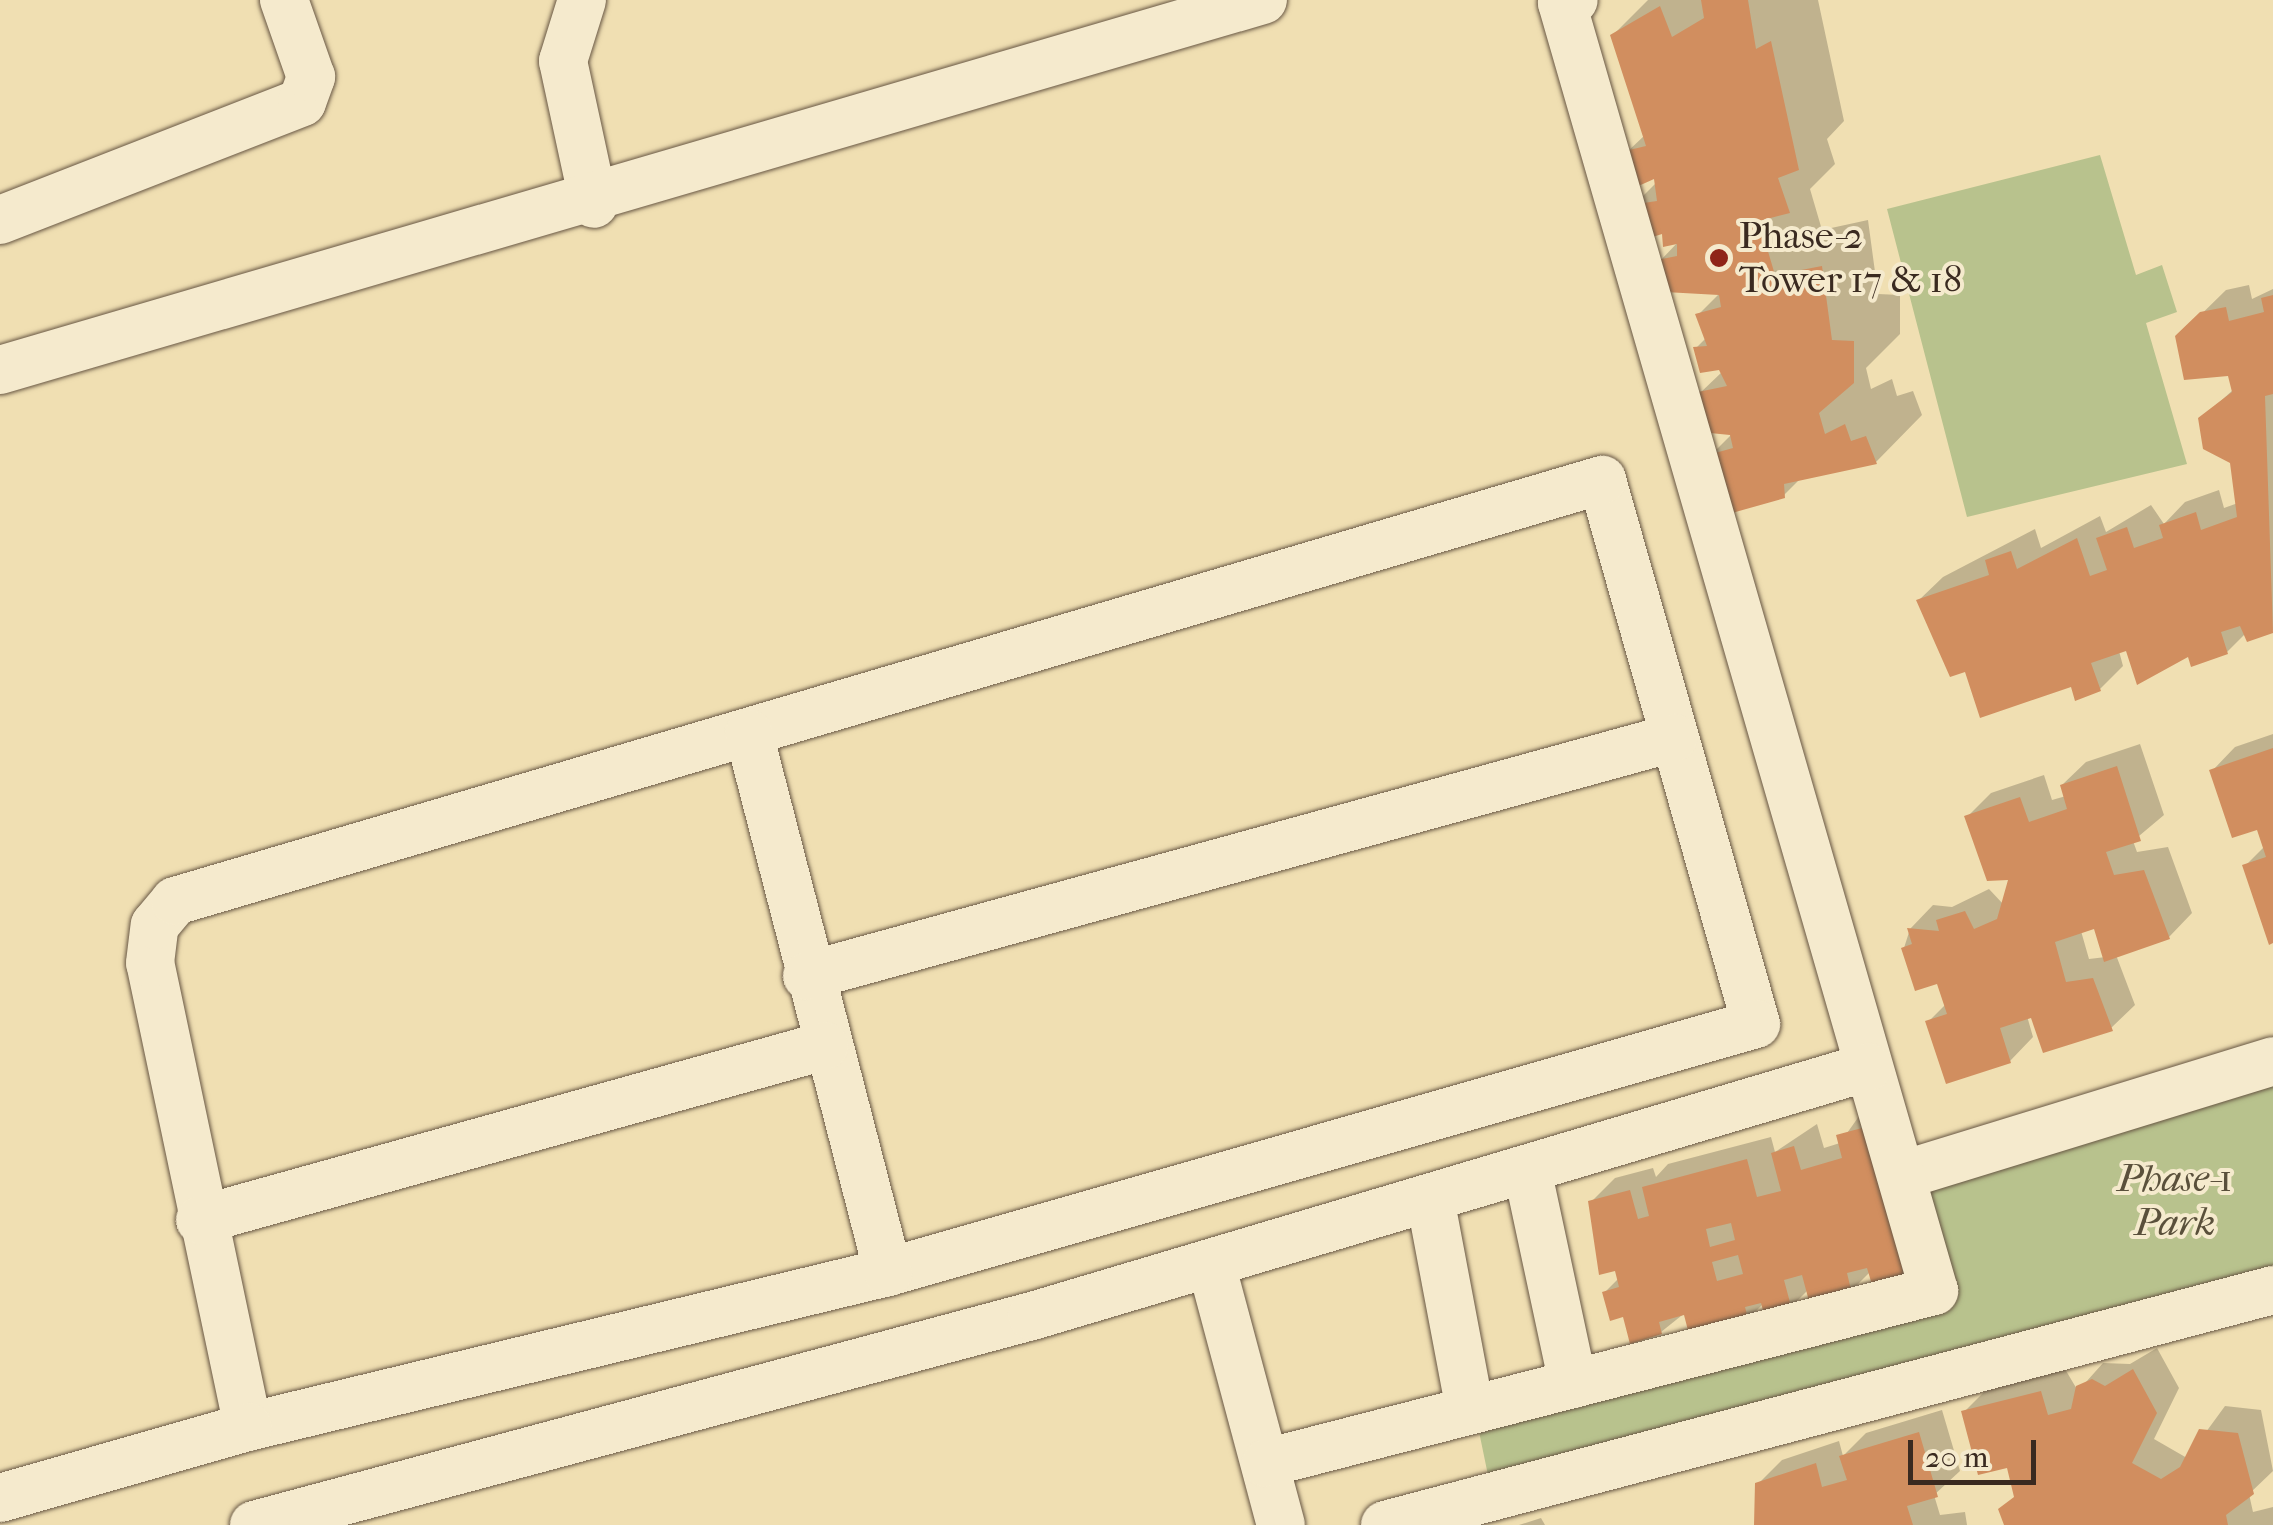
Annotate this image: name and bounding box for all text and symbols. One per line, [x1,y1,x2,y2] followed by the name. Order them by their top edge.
[1739,213,1962,302] place label: Phase-2 Tower 17 & 18
[1708,247,1730,269] marker: Phase-2 Tower 17 & 18
[2117,1156,2233,1246] park label: Phase-1 Park
[1913,1420,2040,1482] scale bar
[1925,1440,1988,1475] text: 20 m

